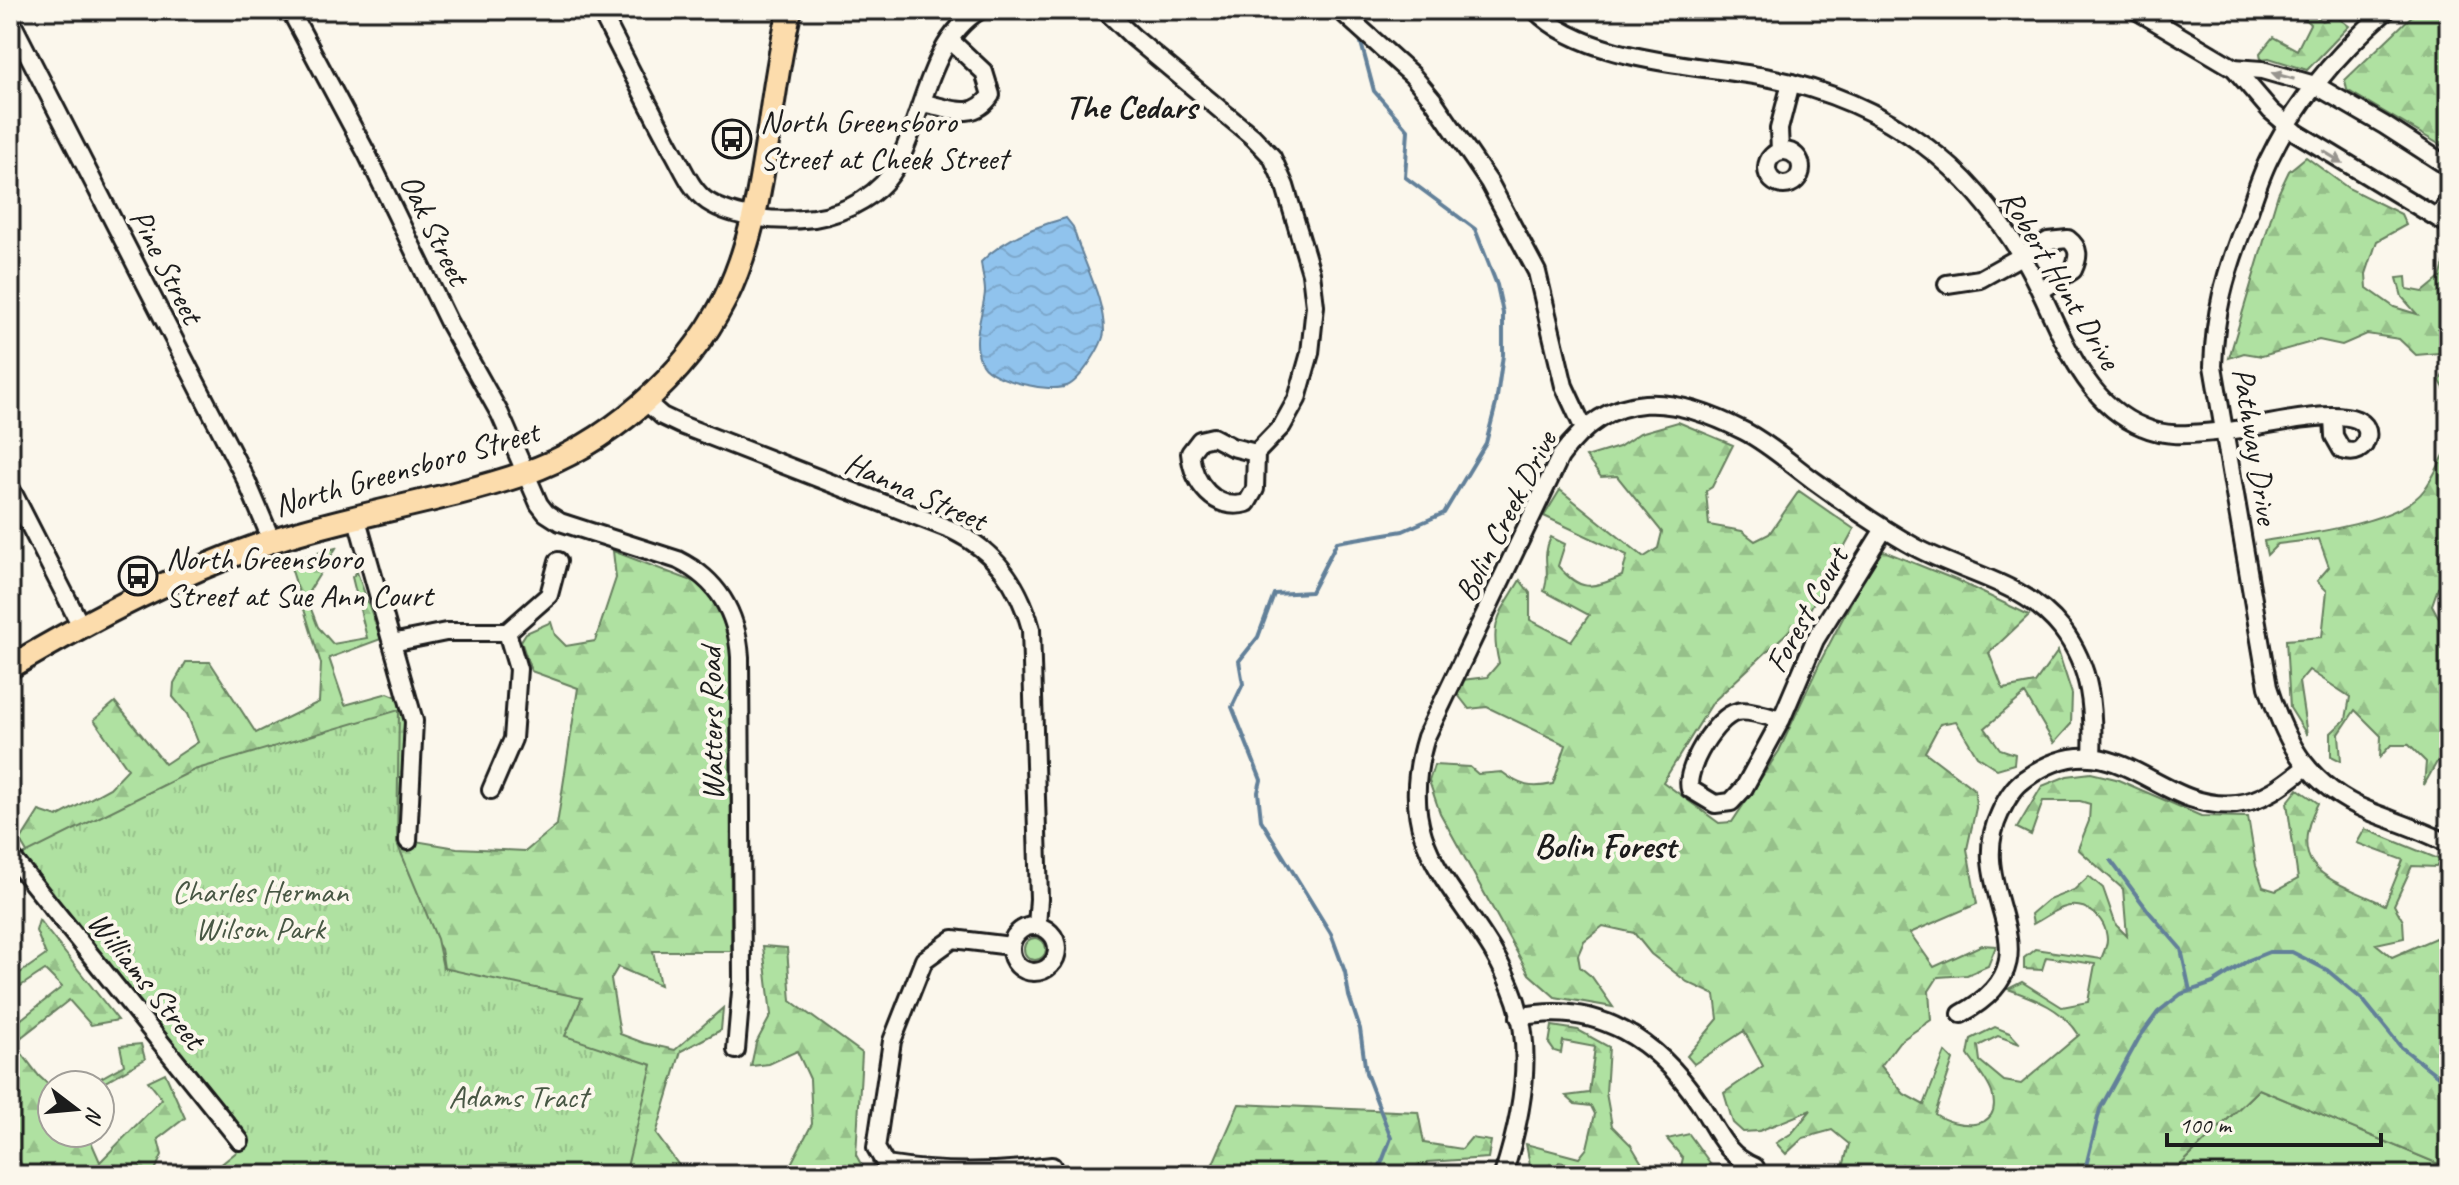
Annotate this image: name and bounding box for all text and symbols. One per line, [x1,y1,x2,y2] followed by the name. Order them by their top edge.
[2271,70,2296,82] one-way arrow
[1065,85,1200,128] district label: The Cedars
[760,101,1012,179] place label: North Greensboro Street at Cheek Street
[711,118,753,160] bus stop icon: North Greensboro Street at Cheek Street
[2322,150,2344,164] one-way arrow
[390,167,480,294] street label: Oak Street
[1991,182,2132,379] street label: Robert Hunt Drive
[120,202,214,333] street label: Pine Street
[2223,365,2288,530] street label: Pathway Drive
[269,410,546,526] street label: North Greensboro Street
[1445,422,1567,608] street label: Bolin Creek Drive
[839,442,996,542] street label: Hanna Street
[166,538,436,616] place label: North Greensboro Street at Sue Ann Court
[1755,538,1859,680] street label: Forest Court
[117,555,159,597] bus stop icon: North Greensboro Street at Sue Ann Court
[690,641,733,801] street label: Watters Road
[1535,824,1679,867] district label: Bolin Forest
[172,871,350,949] park label: Charles Herman Wilson Park
[79,903,217,1060] street label: Williams Street
[36,1069,116,1149] north arrow
[448,1076,592,1117] park label: Adams Tract
[2167,1097,2381,1147] scale bar
[78,1104,110,1128] text: N
[2179,1110,2233,1140] text: 100 m

